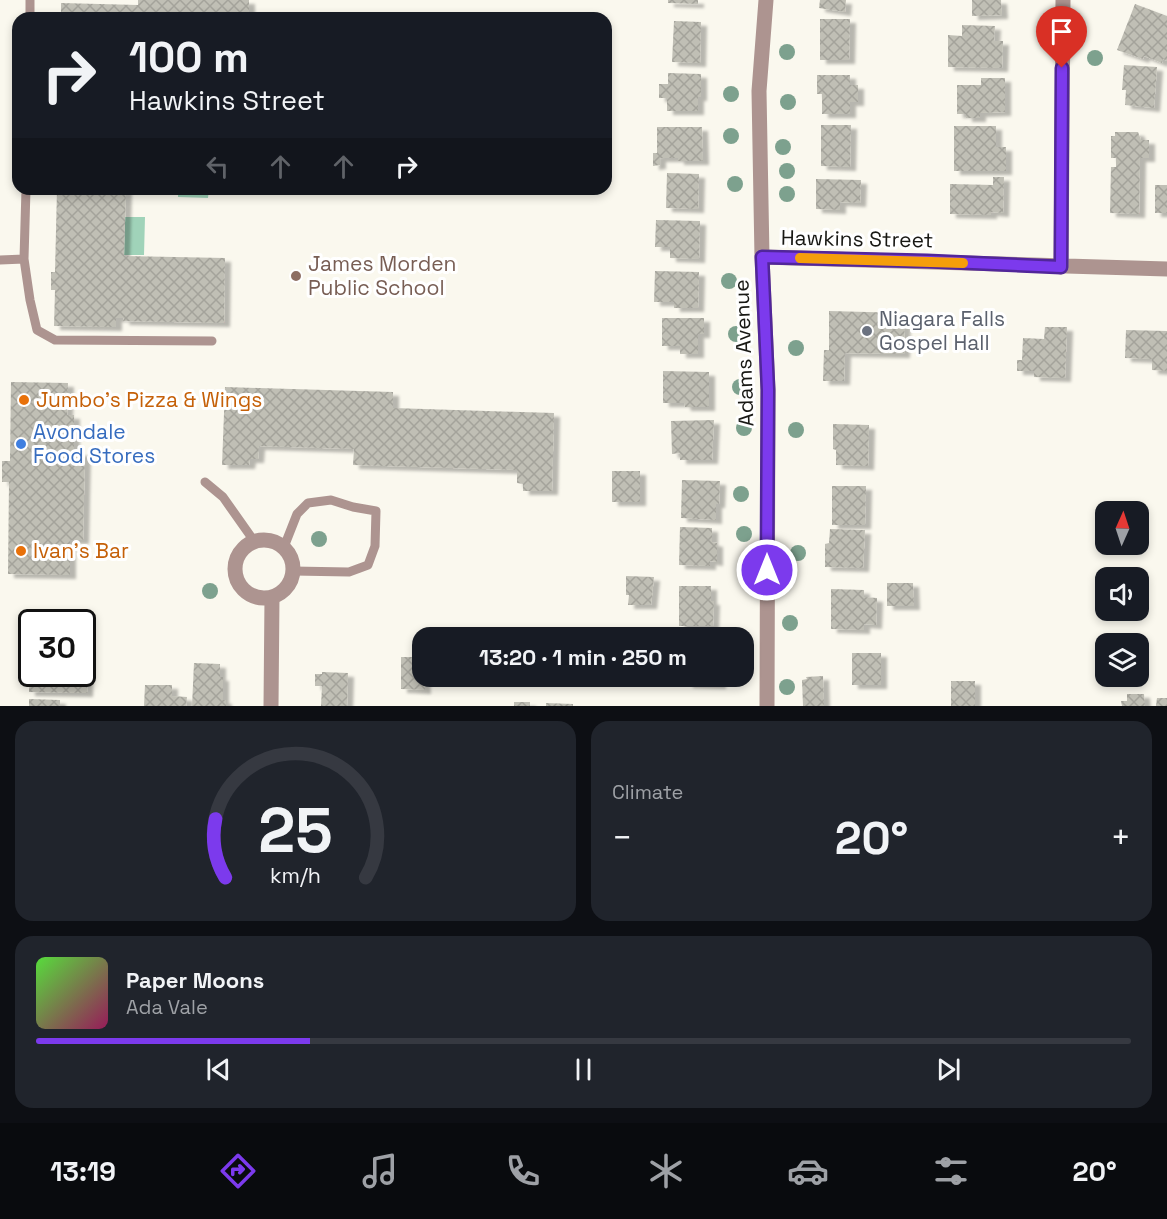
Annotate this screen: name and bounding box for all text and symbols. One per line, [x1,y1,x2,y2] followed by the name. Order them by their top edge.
[1036,6,1087,68] pin
[1045,15,1078,48] icon: arrive
[129,31,249,84] text: 100 m
[30,36,108,114] icon: right
[129,83,325,118] text: Hawkins Street
[201,150,234,183] icon: left
[264,150,297,183] icon: ahead
[327,150,360,183] icon: ahead
[390,150,423,183] icon: right
[781,224,933,253] street label: Hawkins Street
[308,250,456,301] place label: James Morden Public School
[289,269,303,283] marker: James Morden Public School
[727,279,760,427] street label: Adams Avenue
[879,305,1005,356] place label: Niagara Falls Gospel Hall
[860,324,874,338] marker: Niagara Falls Gospel Hall
[36,386,262,413] place label: Jumbo's Pizza & Wings
[17,393,31,407] marker: Jumbo's Pizza & Wings
[33,418,155,469] place label: Avondale Food Stores
[14,437,28,451] marker: Avondale Food Stores
[1095,501,1149,555] north arrow
[1095,501,1149,687] map controls
[33,537,129,564] place label: Ivan's Bar
[735,538,799,602] position arrow
[14,544,28,558] marker: Ivan's Bar
[1095,567,1149,621] button: sound
[18,609,96,687] speed limit sign: 30
[1095,633,1149,687] button: layers
[479,643,687,671] text: 13:20 · 1 min · 250 m
[612,779,683,805] text: Climate
[258,791,333,870] text: 25
[835,810,908,867] text: 20°
[612,817,632,859] text: −
[1111,817,1131,859] text: +
[270,862,321,889] text: km/h
[126,966,264,994] text: Paper Moons
[126,994,208,1020] text: Ada Vale
[202,1053,235,1086] icon: previous
[567,1053,600,1086] icon: pause
[932,1053,965,1086] icon: next
[217,1150,259,1192] icon: directions
[359,1150,401,1192] icon: music
[502,1150,544,1192] icon: phone
[645,1150,687,1192] icon: climate
[787,1150,829,1192] icon: car
[930,1150,972,1192] icon: filters
[50,1154,116,1189] text: 13:19
[1072,1154,1117,1189] text: 20°

